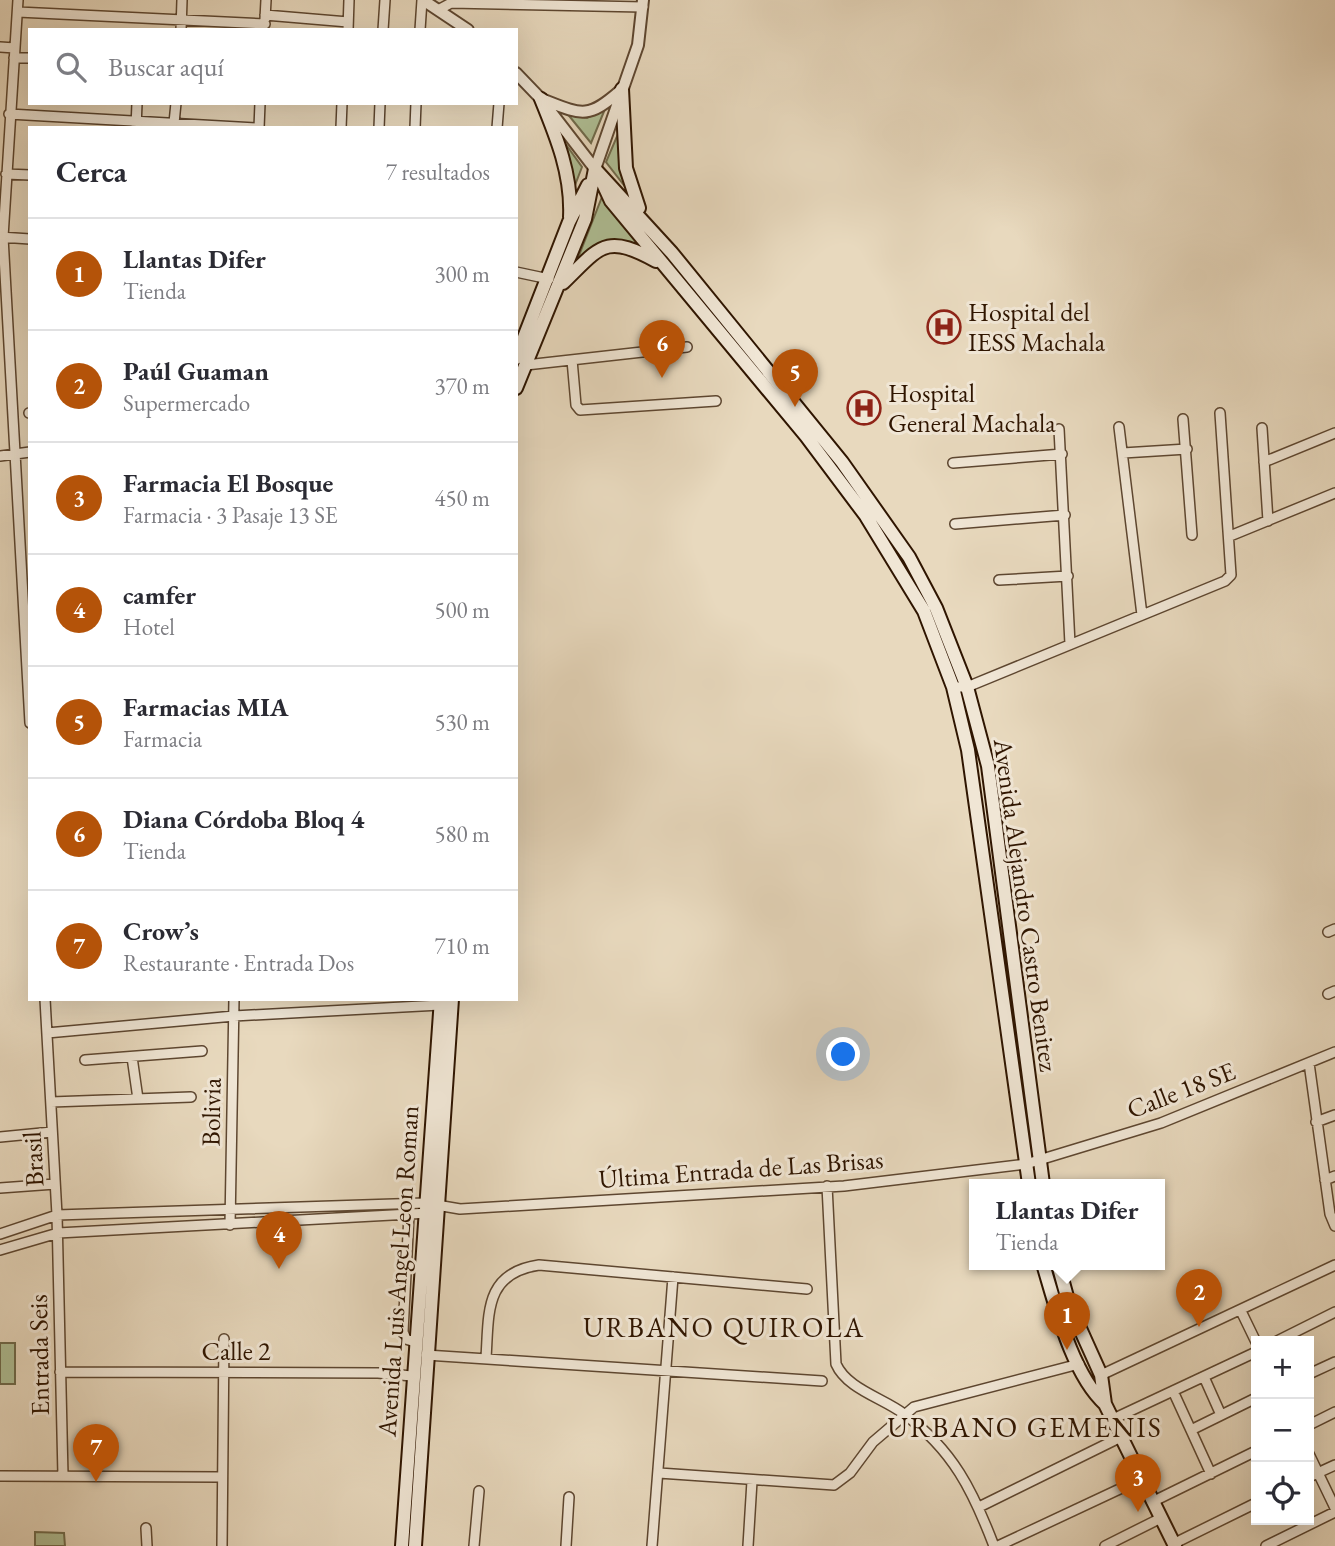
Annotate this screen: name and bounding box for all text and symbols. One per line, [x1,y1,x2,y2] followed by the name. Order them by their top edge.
[28,28,518,105] search box
[52,48,90,86] icon: search
[108,50,224,84] text: Buscar aquí
[56,152,127,191] text: Cerca
[386,157,490,187] text: 7 resultados
[123,242,266,276] text: Llantas Difer
[73,259,85,289] text: 1
[434,259,490,289] text: 300 m
[123,276,186,306] text: Tienda
[968,295,1106,359] place label: Hospital del IESS Machala
[925,308,963,346] hospital icon: Hospital del IESS Machala
[639,320,685,378] pin: 6
[772,349,818,407] pin: 5
[123,354,269,388] text: Paúl Guaman
[73,371,85,401] text: 2
[434,371,490,401] text: 370 m
[888,376,1056,440] place label: Hospital General Machala
[123,388,250,418] text: Supermercado
[845,389,883,427] hospital icon: Hospital General Machala
[123,466,333,500] text: Farmacia El Bosque
[73,483,85,513] text: 3
[434,483,490,513] text: 450 m
[123,500,338,530] text: Farmacia · 3 Pasaje 13 SE
[123,578,196,612] text: camfer
[73,595,85,625] text: 4
[434,595,490,625] text: 500 m
[123,612,175,642] text: Hotel
[123,690,288,724] text: Farmacias MIA
[73,707,85,737] text: 5
[434,707,490,737] text: 530 m
[123,724,202,754] text: Farmacia
[986,735,1066,1074] street label: Avenida Alejandro Castro Benitez
[123,802,364,836] text: Diana Córdoba Bloq 4
[73,819,85,849] text: 6
[434,819,490,849] text: 580 m
[123,836,186,866] text: Tienda
[123,914,199,948] text: Crow’s
[73,931,85,961] text: 7
[434,931,490,961] text: 710 m
[123,948,354,978] text: Restaurante · Entrada Dos
[826,1037,860,1071] your location
[1122,1054,1240,1126] street label: Calle 18 SE
[193,1077,229,1147] street label: Bolivia
[369,1104,427,1439] street label: Avenida Luis Angel Leon Roman
[15,1130,51,1188] street label: Brasil
[598,1142,884,1196] street label: Última Entrada de Las Brisas
[969,1179,1165,1270] popup
[996,1193,1138,1227] text: Llantas Difer
[256,1211,302,1269] pin: 4
[996,1227,1059,1257] text: Tienda
[1176,1269,1222,1327] pin: 2
[1044,1292,1090,1350] pin: 1
[21,1294,57,1416] street label: Entrada Seis
[583,1309,865,1345] district label: URBANO QUIROLA
[201,1334,271,1368] street label: Calle 2
[1251,1336,1314,1525] map controls
[1251,1336,1314,1399] button: +
[1251,1399,1314,1462] button: −
[887,1409,1163,1445] district label: URBANO GEMENIS
[73,1424,119,1482] pin: 7
[1115,1454,1161,1512] pin: 3
[1251,1462,1314,1525] button: locate

